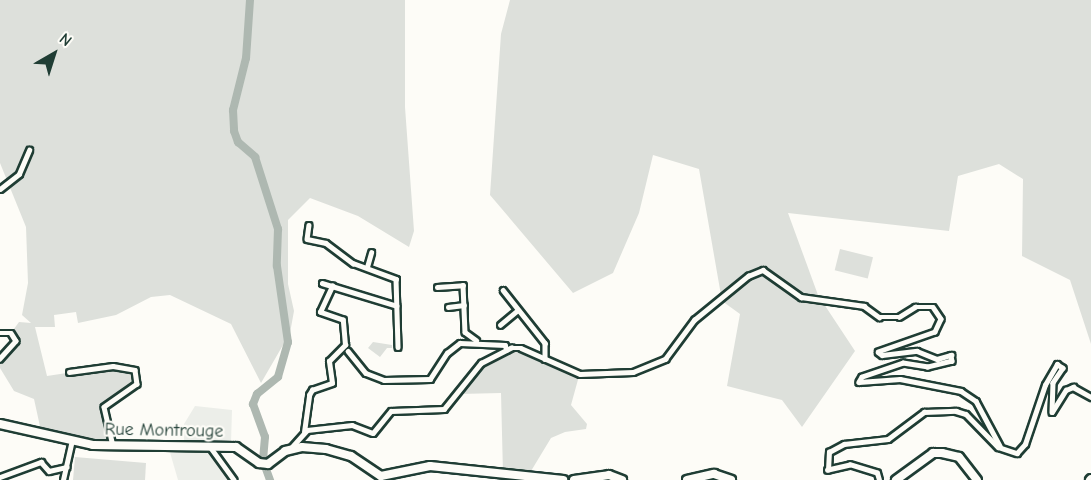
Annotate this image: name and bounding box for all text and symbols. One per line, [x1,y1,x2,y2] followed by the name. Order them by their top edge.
[24,24,84,84] north arrow
[56,30,75,50] text: N
[104,419,224,443] street label: Rue Montrouge

